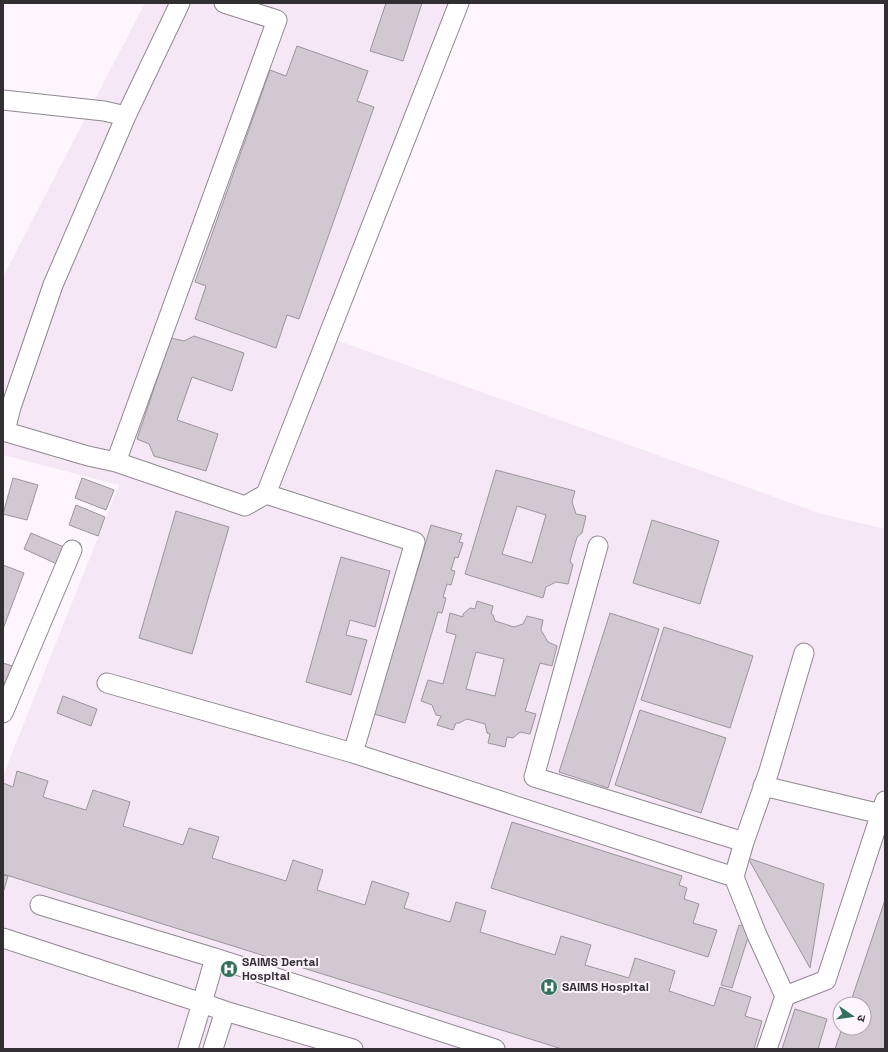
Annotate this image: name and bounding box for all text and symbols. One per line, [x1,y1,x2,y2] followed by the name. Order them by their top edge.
[242,954,319,984] place label: SAIMS Dental Hospital
[219,959,239,979] hospital icon: SAIMS Dental Hospital
[539,977,559,997] hospital icon: SAIMS Hospital
[562,979,649,995] place label: SAIMS Hospital
[832,996,872,1036] north arrow
[854,1014,869,1024] text: उ

